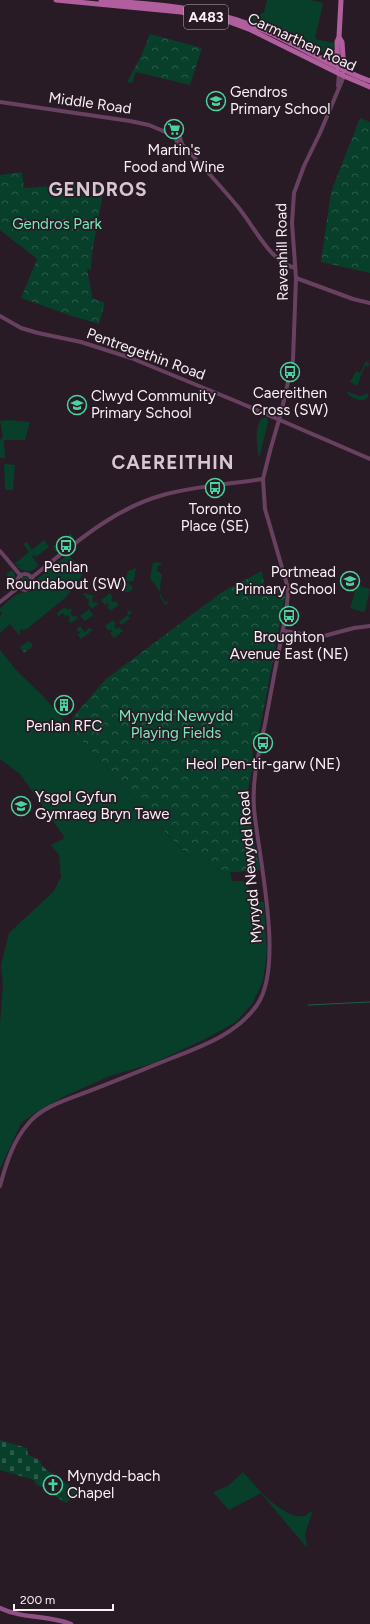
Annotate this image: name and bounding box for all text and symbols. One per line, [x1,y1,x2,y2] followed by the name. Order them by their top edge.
[184,5,228,29] road number: A483
[245,9,359,75] street label: Carmarthen Road
[230,83,331,118] place label: Gendros Primary School
[47,88,133,118] street label: Middle Road
[205,90,227,112] school or university icon: Gendros Primary School
[163,118,185,140] supermarket icon: Martin's Food and Wine
[124,141,224,176] place label: Martin's Food and Wine
[48,178,148,201] district label: GENDROS
[272,203,292,301] street label: Ravenhill Road
[12,215,103,233] park label: Gendros Park
[84,324,208,384] street label: Pentregethin Road
[279,361,301,383] bus stop icon: Caereithen Cross (SW)
[252,384,328,419] place label: Caereithen Cross (SW)
[91,387,216,422] place label: Clwyd Community Primary School
[66,394,88,416] school or university icon: Clwyd Community Primary School
[112,451,235,474] district label: CAEREITHIN
[204,477,226,499] bus stop icon: Toronto Place (SE)
[181,500,249,535] place label: Toronto Place (SE)
[55,535,77,557] bus stop icon: Penlan Roundabout (SW)
[6,558,126,593] place label: Penlan Roundabout (SW)
[235,563,336,598] place label: Portmead Primary School
[339,570,361,592] school or university icon: Portmead Primary School
[278,605,300,627] bus stop icon: Broughton Avenue East (NE)
[230,628,348,663] place label: Broughton Avenue East (NE)
[53,694,75,716] building icon: Penlan RFC
[119,707,233,742] park label: Mynydd Newydd Playing Fields
[26,717,102,735] place label: Penlan RFC
[252,732,274,754] bus stop icon: Heol Pen-tir-garw (NE)
[185,755,341,773] place label: Heol Pen-tir-garw (NE)
[35,788,169,823] place label: Ysgol Gyfun Gymraeg Bryn Tawe
[234,790,266,944] street label: Mynydd Newydd Road
[10,795,32,817] school or university icon: Ysgol Gyfun Gymraeg Bryn Tawe
[67,1467,160,1502] place label: Mynydd-bach Chapel
[42,1474,64,1496] church icon: Mynydd-bach Chapel
[14,1586,113,1612] scale bar
[20,1593,55,1607] text: 200 m

